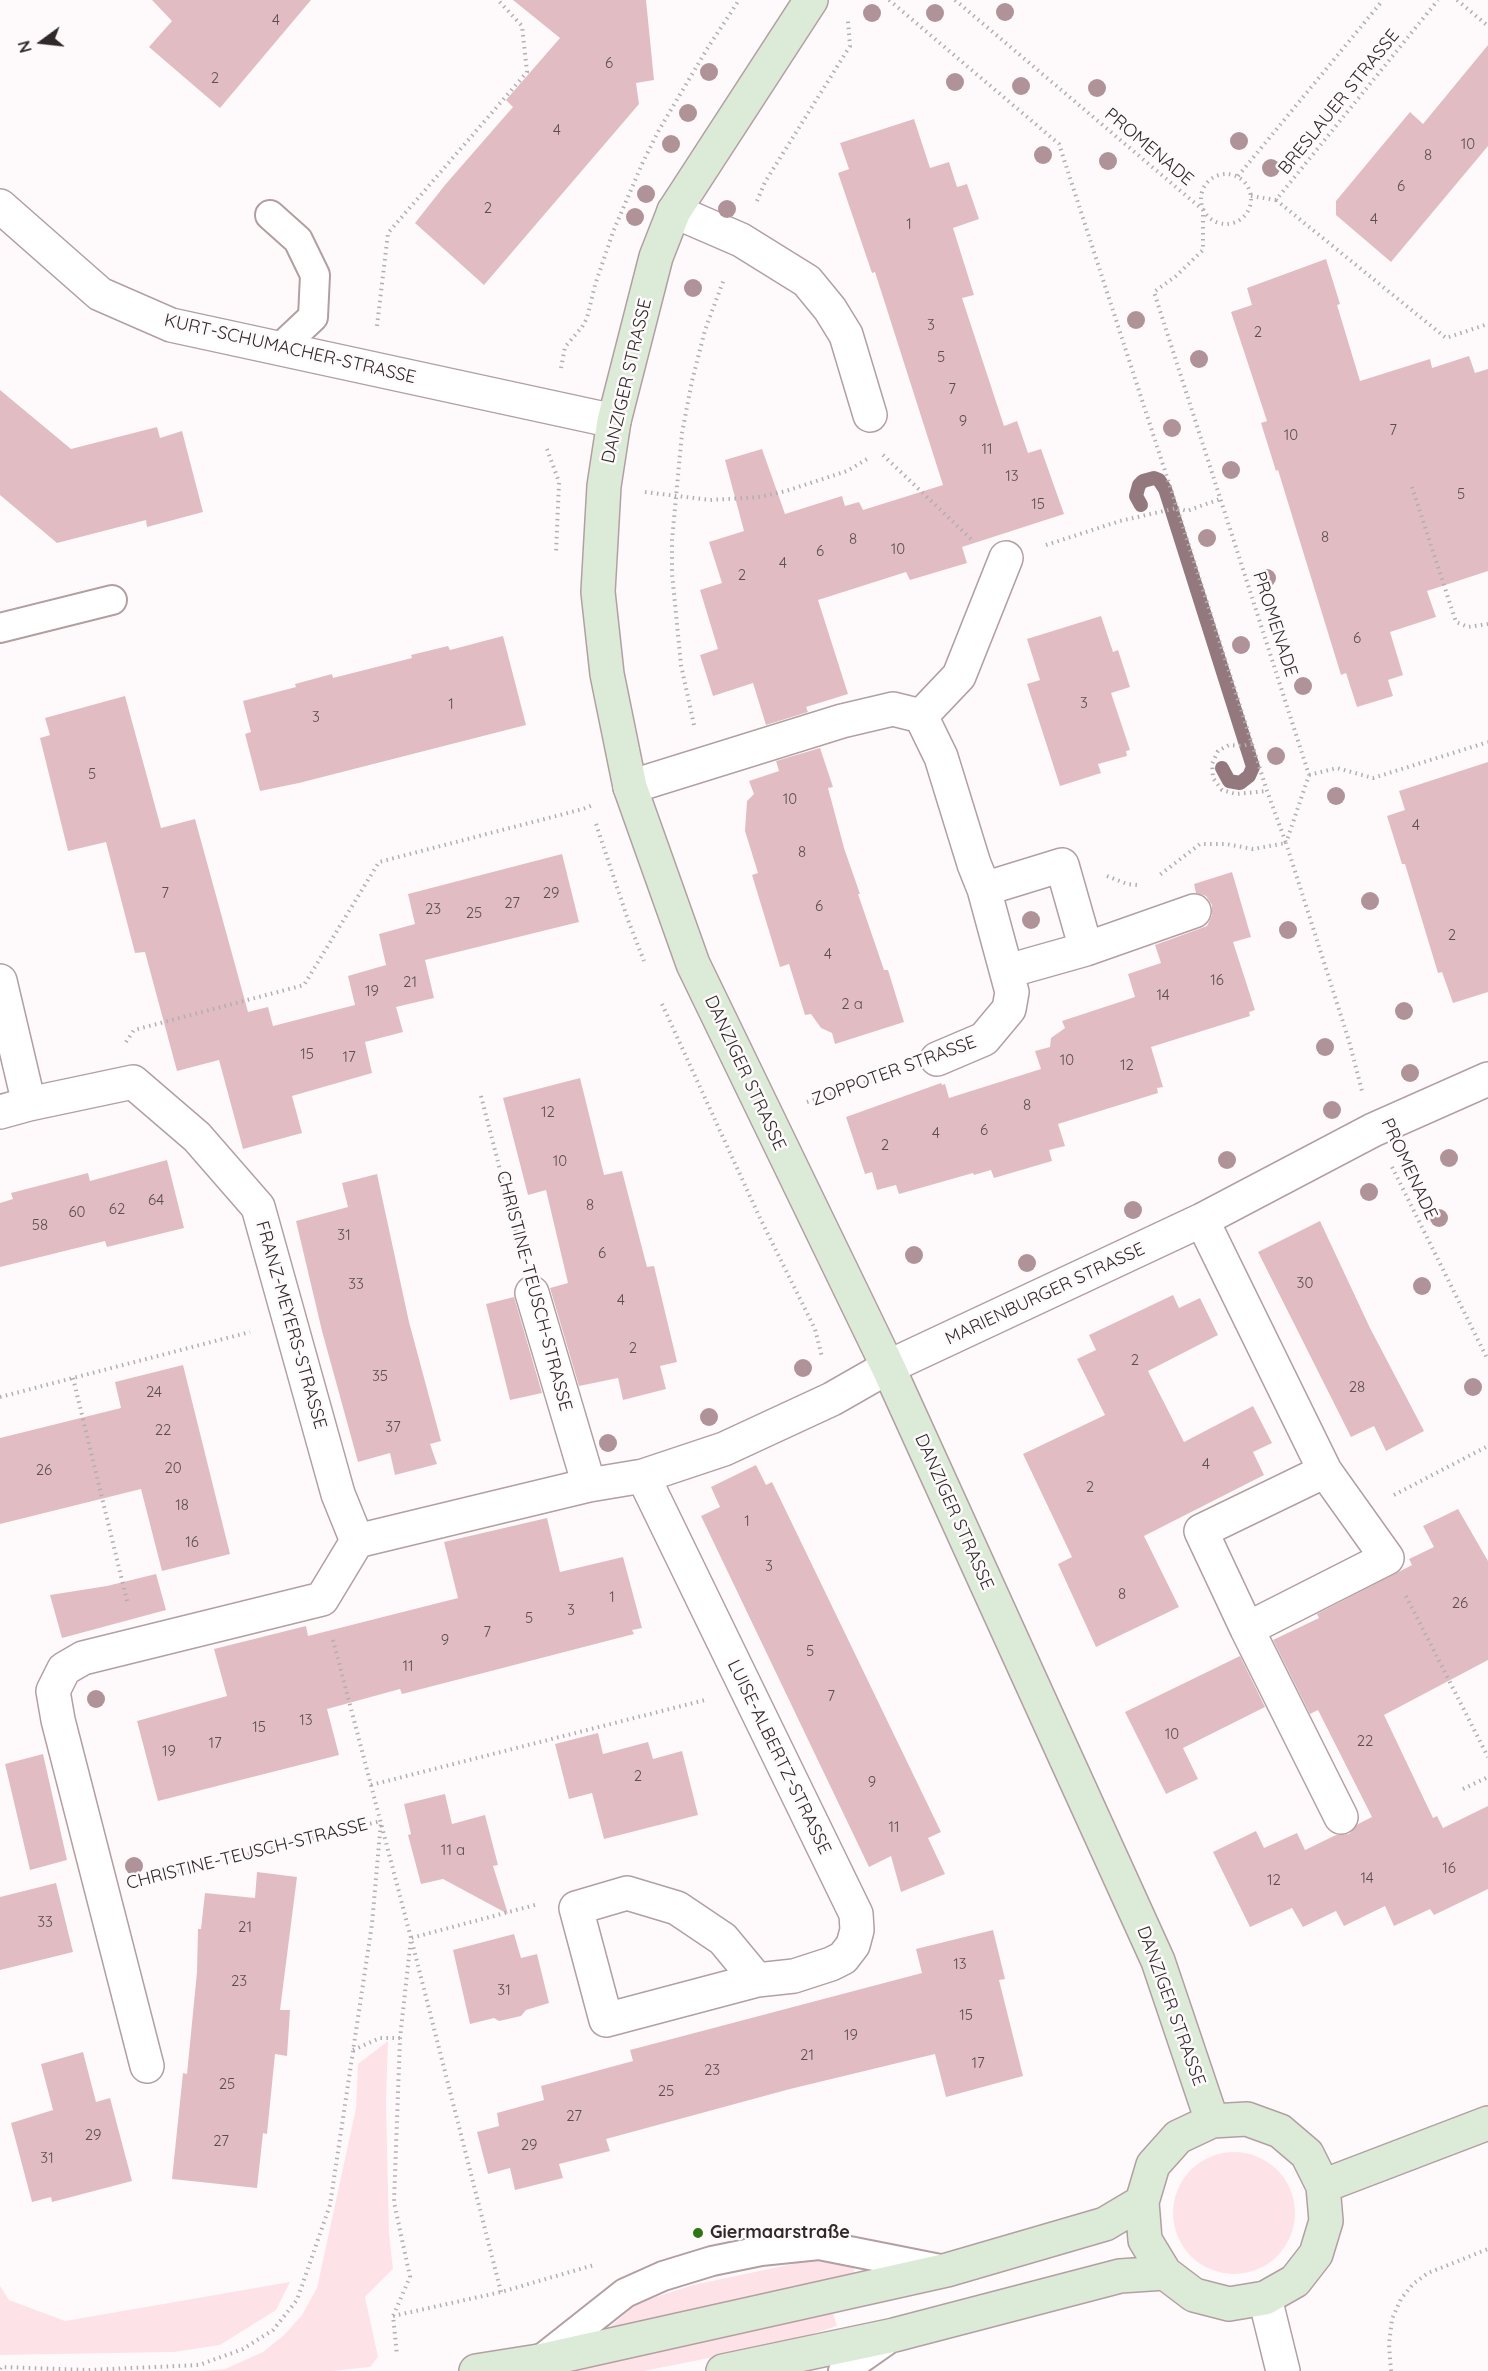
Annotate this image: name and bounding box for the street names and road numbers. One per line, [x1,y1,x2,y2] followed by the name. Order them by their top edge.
[1274,25,1404,179] street label: BRESLAUER STRASSE
[1100,104,1198,190] street label: PROMENADE
[598,296,656,466] street label: DANZIGER STRASSE
[162,309,418,389] street label: KURT-SCHUMACHER-STRASSE
[1248,569,1302,679] street label: PROMENADE
[700,992,790,1154] street label: DANZIGER STRASSE
[809,1031,979,1111] street label: ZOPPOTER STRASSE
[1376,1115,1442,1223] street label: PROMENADE
[491,1168,577,1414] street label: CHRISTINE-TEUSCH-STRASSE
[251,1219,331,1431] street label: FRANZ-MEYERS-STRASSE
[942,1238,1148,1350] street label: MARIENBURGER STRASSE
[910,1431,998,1593] street label: DANZIGER STRASSE
[722,1656,836,1858] street label: LUISE-ALBERTZ-STRASSE
[124,1814,370,1894] street label: CHRISTINE-TEUSCH-STRASSE
[1132,1923,1210,2089] street label: DANZIGER STRASSE

